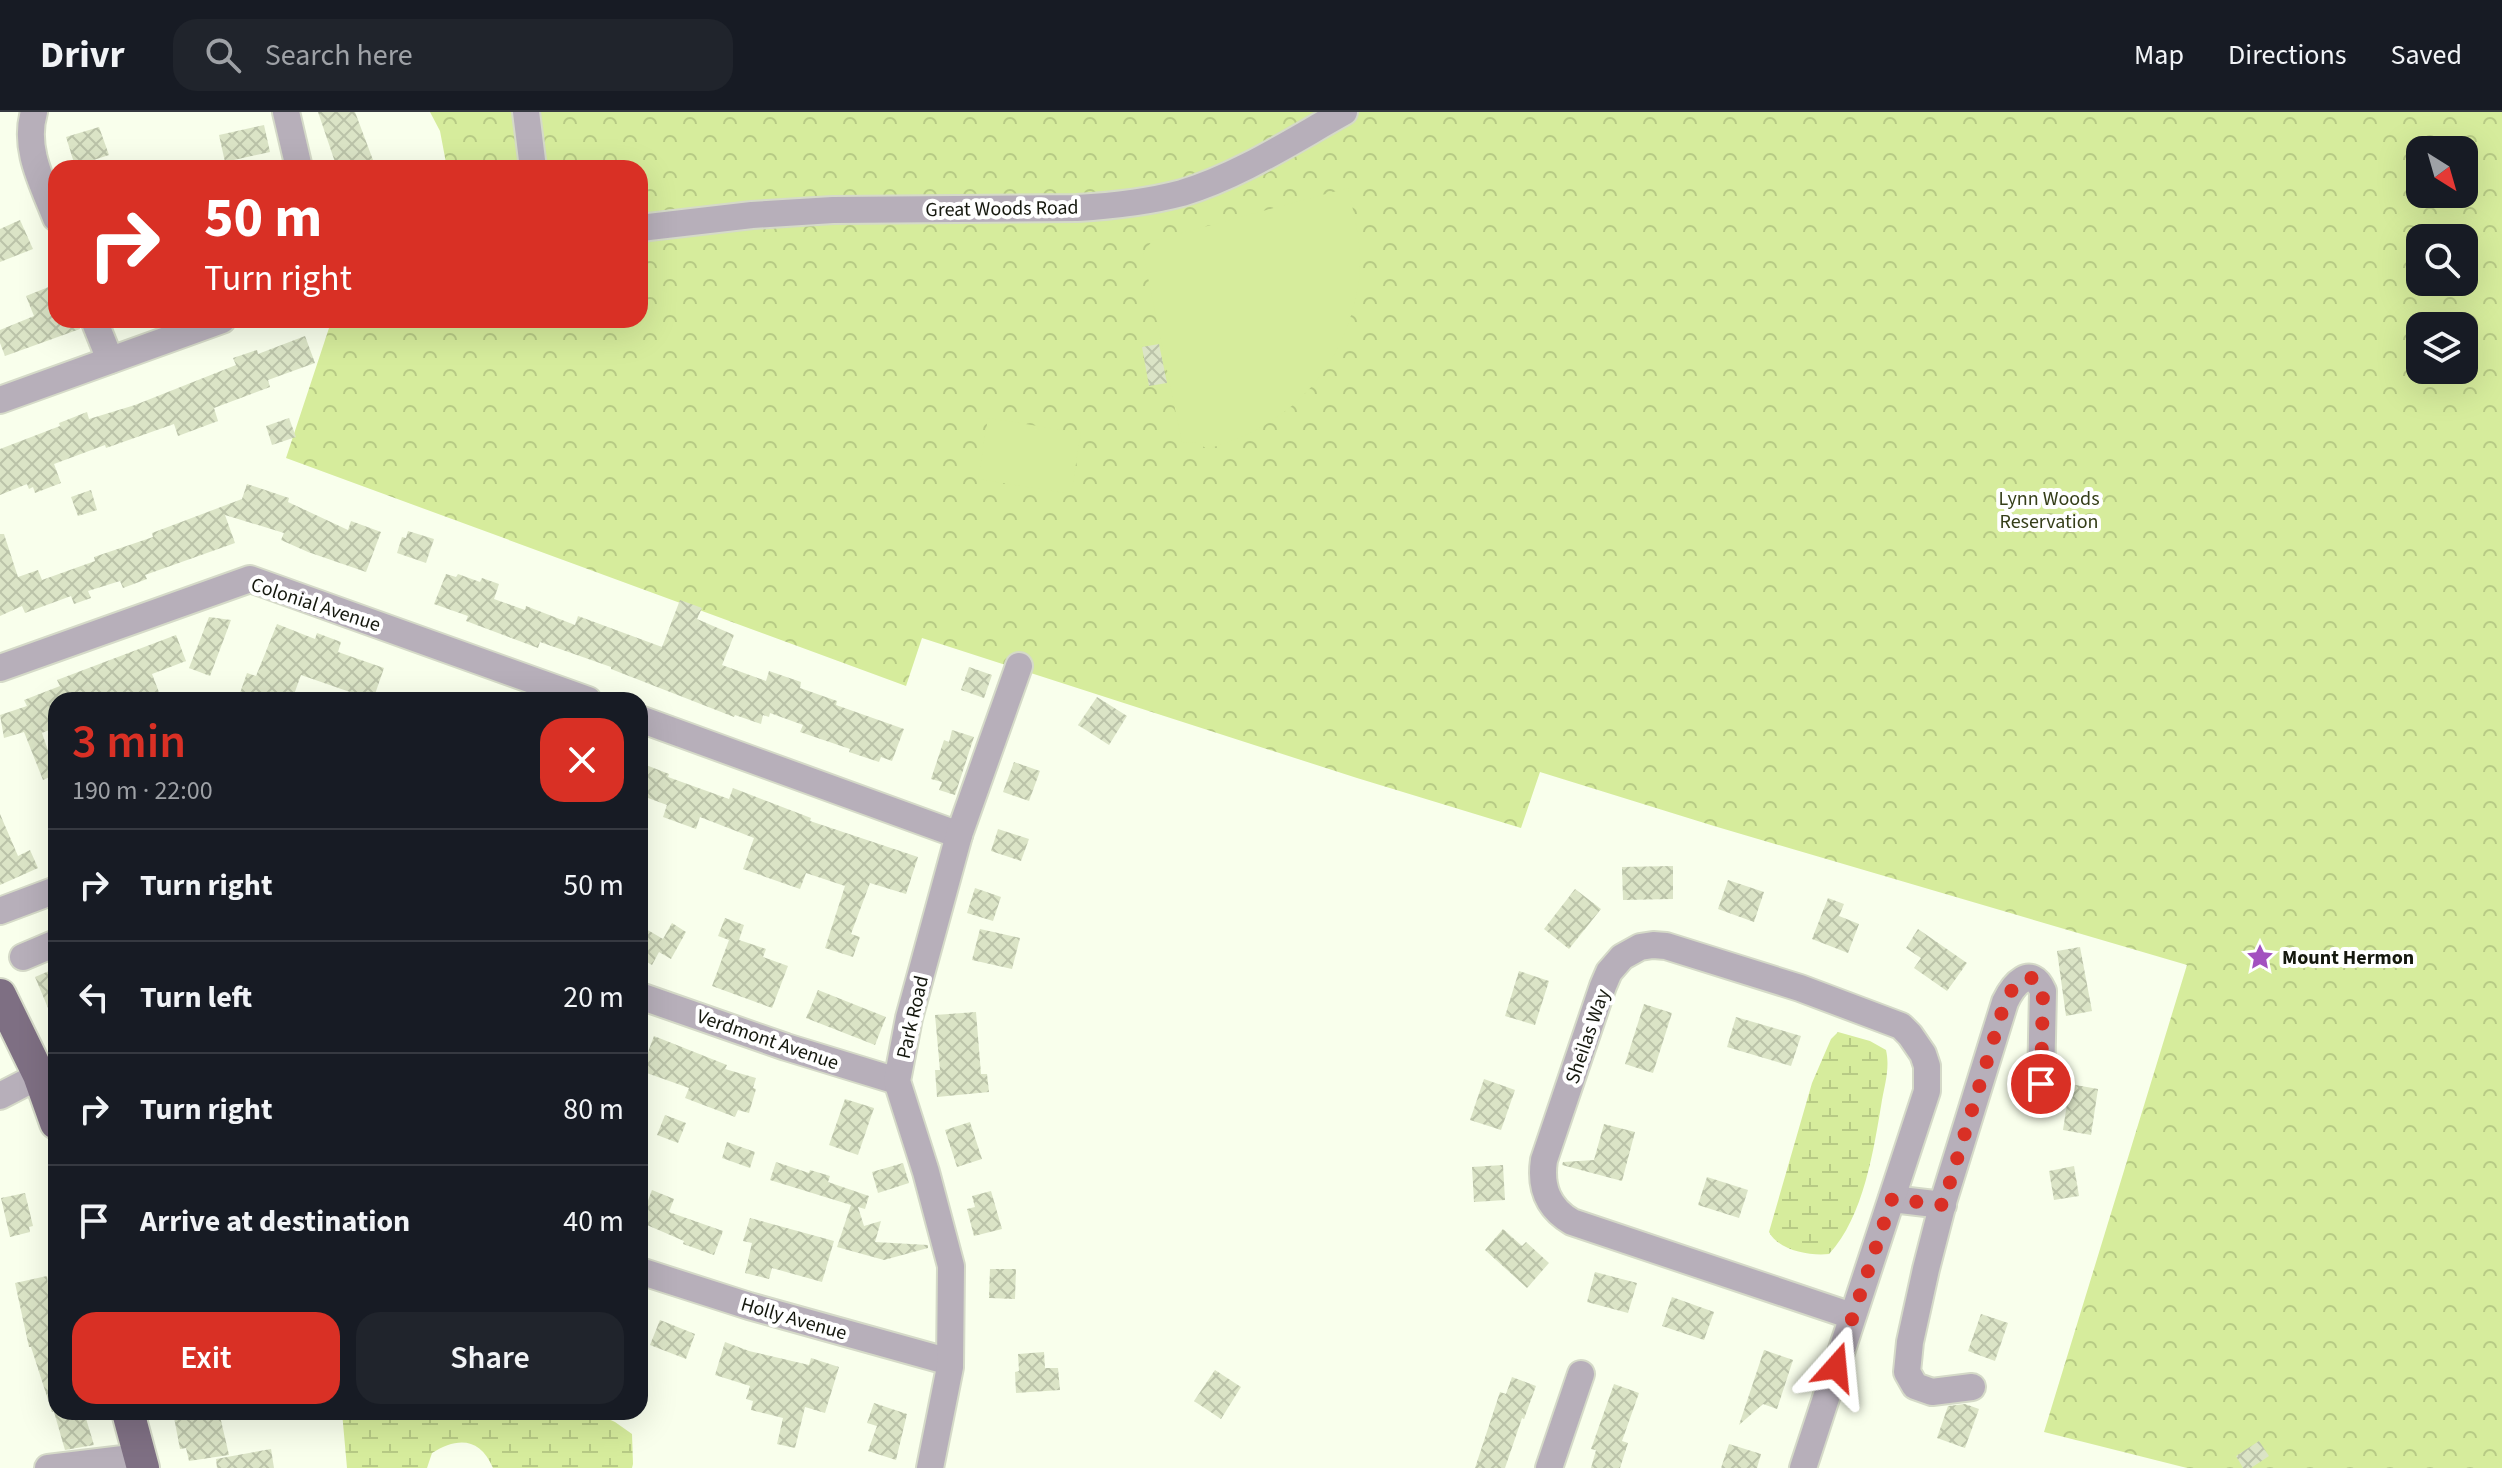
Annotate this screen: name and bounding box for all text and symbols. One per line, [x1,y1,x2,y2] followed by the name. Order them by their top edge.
[173,19,733,91] search box
[40,28,125,82] text: Drivr
[201,33,245,77] icon: search
[265,34,413,77] text: Search here
[2134,35,2184,75] text: Map
[2228,35,2347,75] text: Directions
[2391,35,2462,75] text: Saved
[2406,136,2478,208] north arrow
[2406,136,2478,384] map controls
[204,179,322,258] text: 50 m
[72,192,176,296] icon: right
[925,194,1079,224] street label: Great Woods Road
[2406,224,2478,296] button: search
[204,253,352,304] text: Turn right
[2406,312,2478,384] button: layers
[1998,485,2100,536] park label: Lynn Woods Reservation
[247,571,384,639] street label: Colonial Avenue
[72,708,186,776] text: 3 min
[540,718,624,802] button: close
[72,772,213,809] text: 190 m · 22:00
[72,863,116,907] icon: right
[140,864,272,907] text: Turn right
[563,864,624,907] text: 50 m
[2245,942,2275,972] place icon: Mount Hermon
[2282,944,2414,972] place label: Mount Hermon
[890,973,936,1061] street label: Park Road
[72,975,116,1019] icon: left
[140,976,252,1019] text: Turn left
[563,976,624,1019] text: 20 m
[1559,984,1617,1088] street label: Sheilas Way
[693,1003,843,1077] street label: Verdmont Avenue
[2007,1050,2075,1118] pin
[2019,1062,2063,1106] icon: arrive
[72,1087,116,1131] icon: right
[140,1088,272,1131] text: Turn right
[563,1088,624,1131] text: 80 m
[72,1199,116,1243] icon: arrive
[140,1200,410,1243] text: Arrive at destination
[563,1200,624,1243] text: 40 m
[737,1290,850,1347] street label: Holly Avenue
[72,1312,340,1404] button: Exit
[356,1312,624,1404] button: Share
[1794,1325,1878,1409] position arrow

